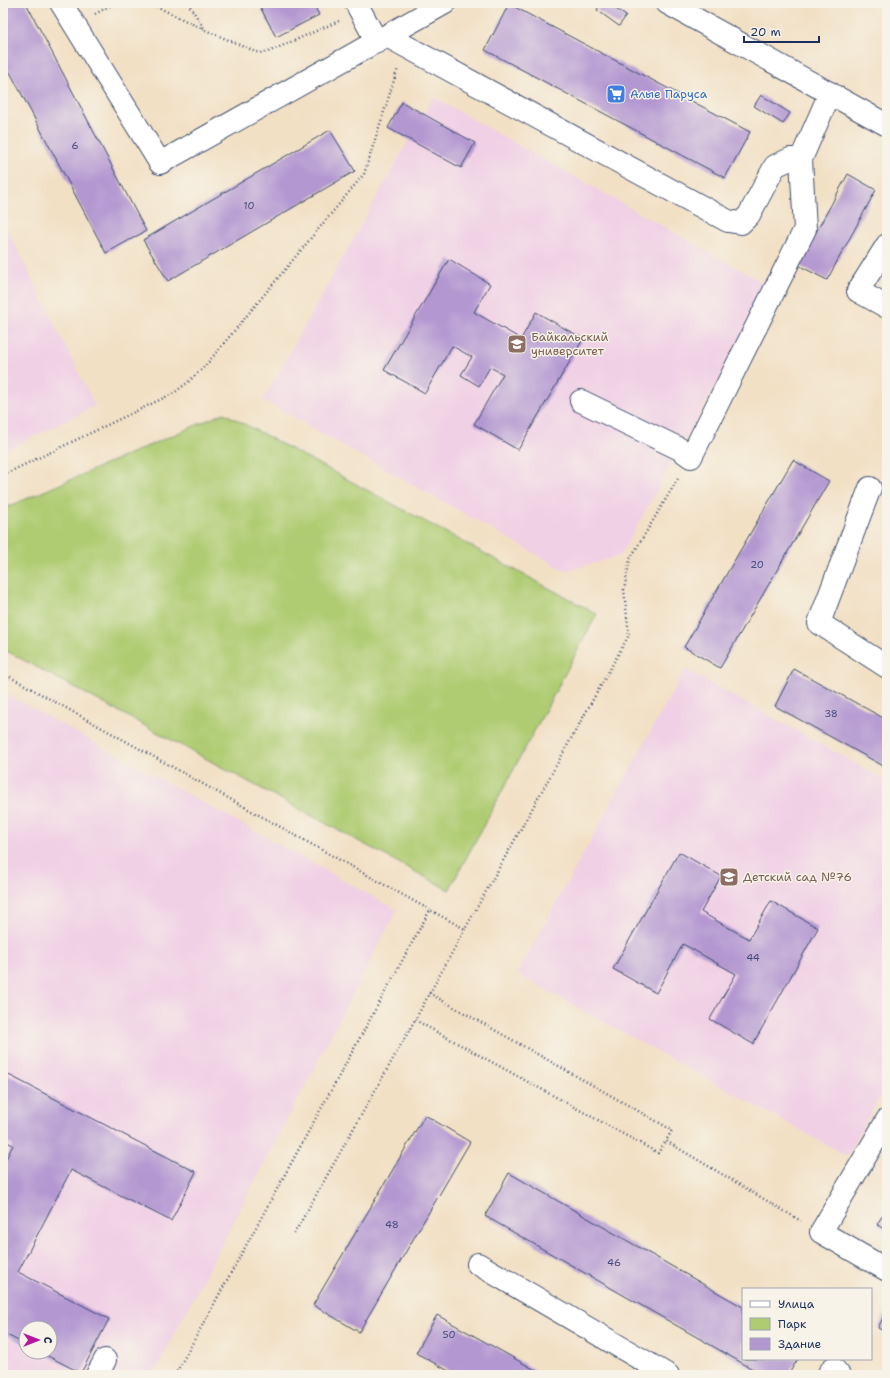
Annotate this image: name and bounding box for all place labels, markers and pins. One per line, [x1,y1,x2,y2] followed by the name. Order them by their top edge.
[605,83,627,105] supermarket icon: Алые Паруса
[630,86,708,102] place label: Алые Паруса
[531,329,608,359] place label: Байкальский университет
[506,333,528,355] school or university icon: Байкальский университет
[718,866,740,888] school or university icon: Детский сад №76
[743,869,852,885] place label: Детский сад №76

